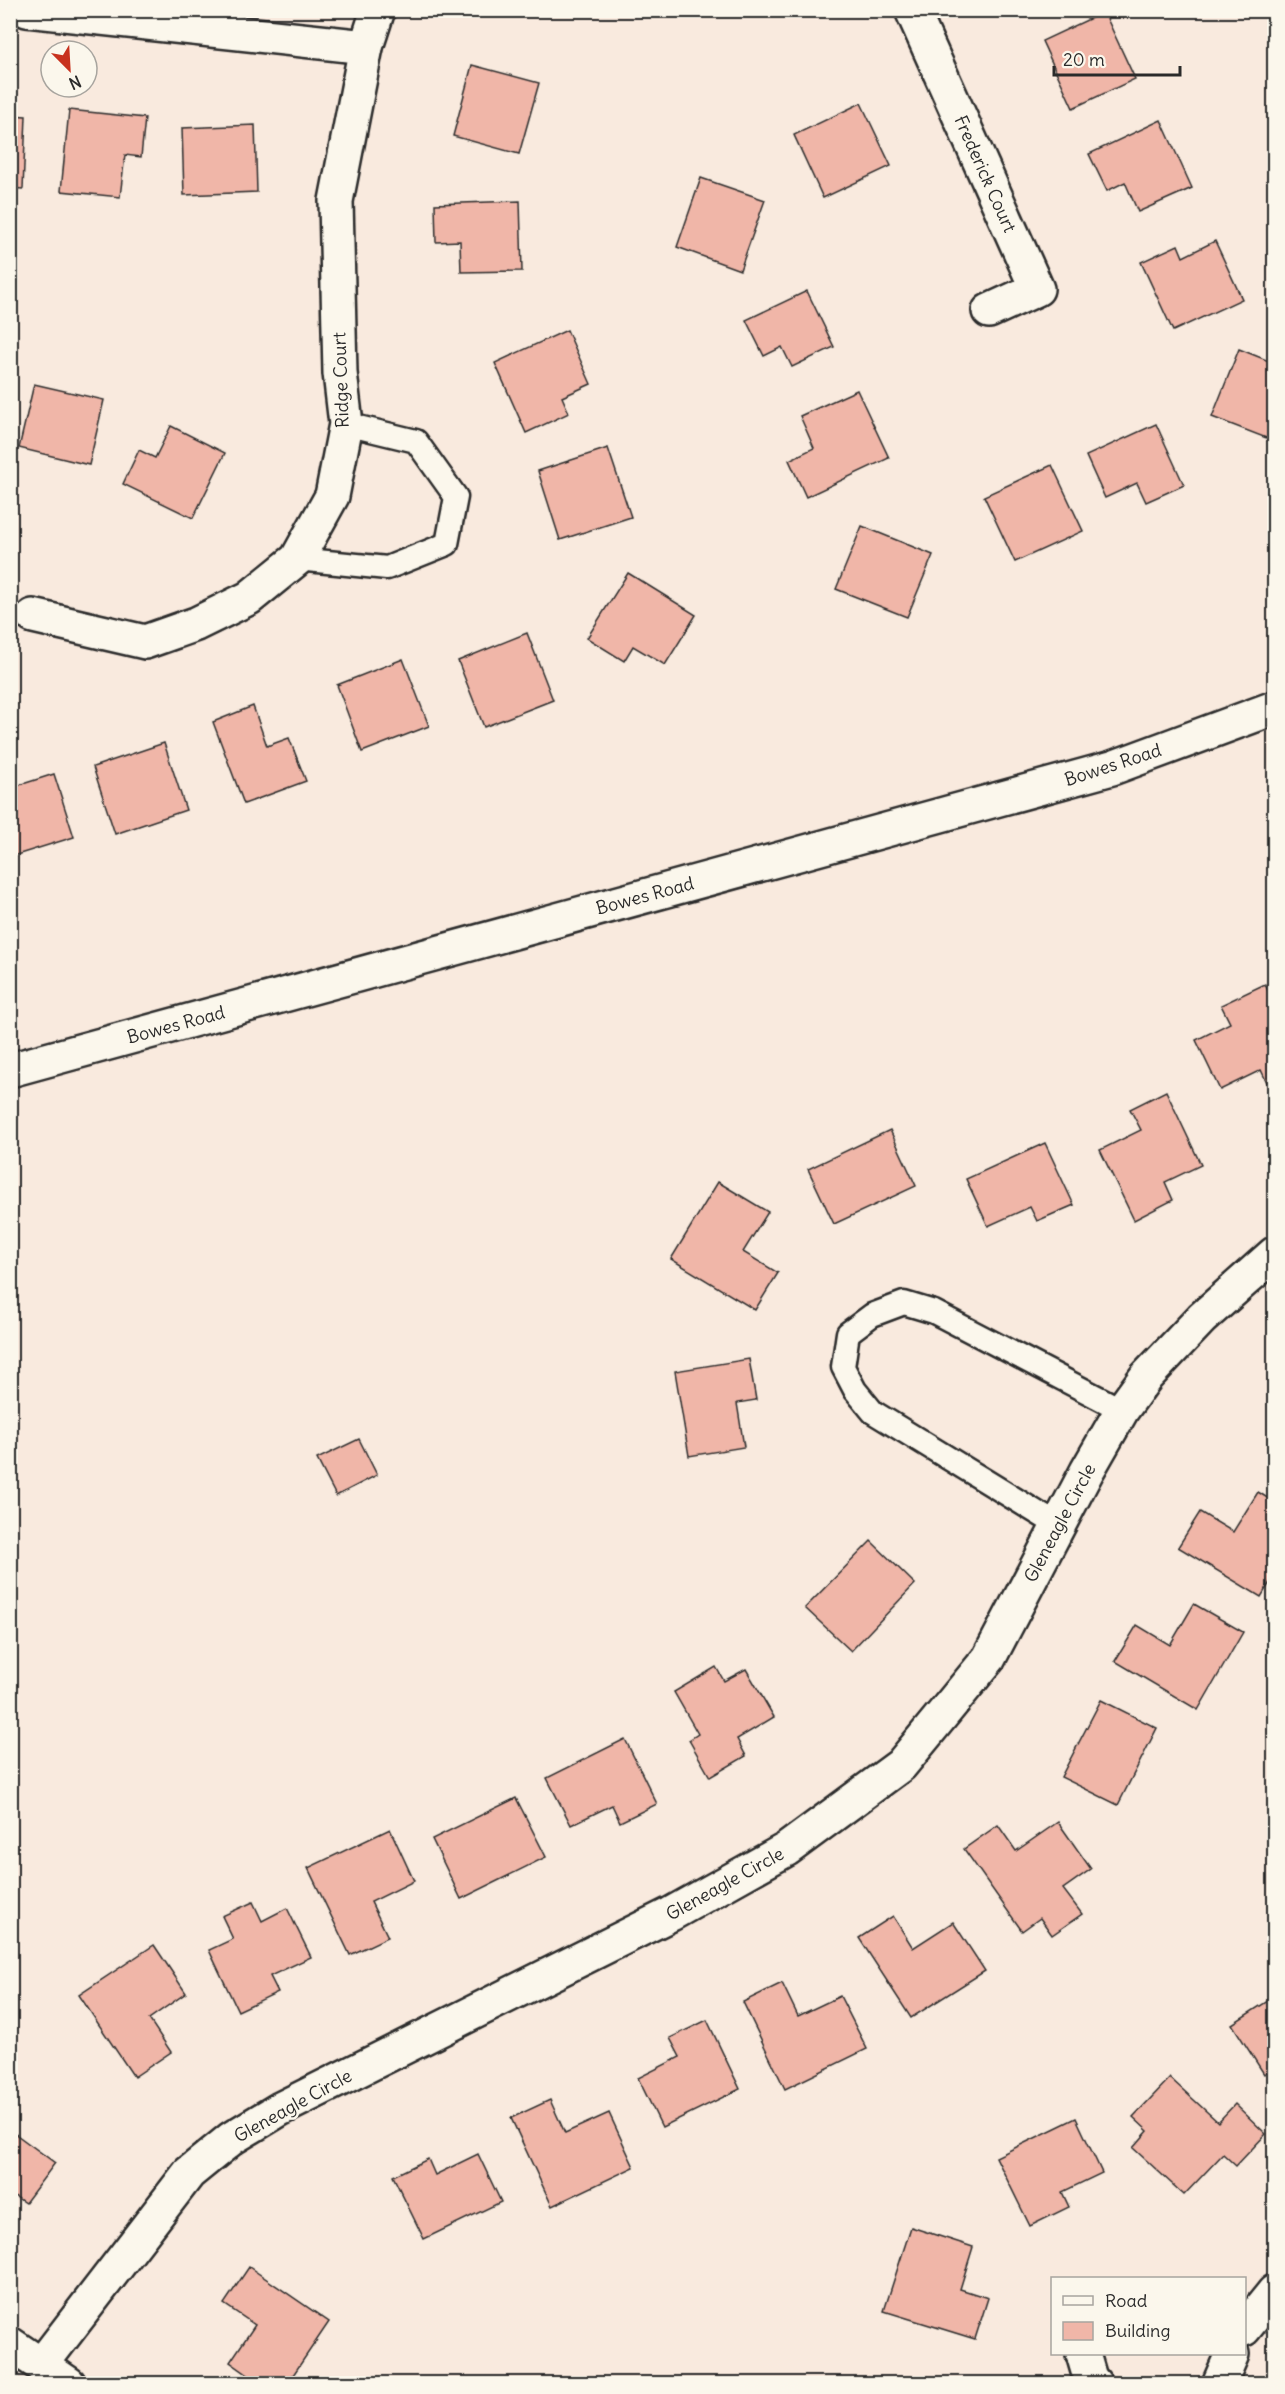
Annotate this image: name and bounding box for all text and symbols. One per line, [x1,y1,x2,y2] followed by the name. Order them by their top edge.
[39,39,99,99] north arrow
[1054,39,1180,77] scale bar
[1063,48,1105,71] text: 20 m
[66,71,84,94] text: N
[949,112,1022,236] street label: Frederick Court
[327,332,354,428] street label: Ridge Court
[1062,738,1165,791] street label: Bowes Road
[593,871,697,920] street label: Bowes Road
[124,1000,228,1049] street label: Bowes Road
[1019,1459,1100,1586] street label: Gleneagle Circle
[662,1842,788,1925] street label: Gleneagle Circle
[230,2064,356,2147] street label: Gleneagle Circle
[1051,2277,1246,2355] legend
[1105,2289,1148,2312] text: Road
[1105,2319,1170,2342] text: Building

